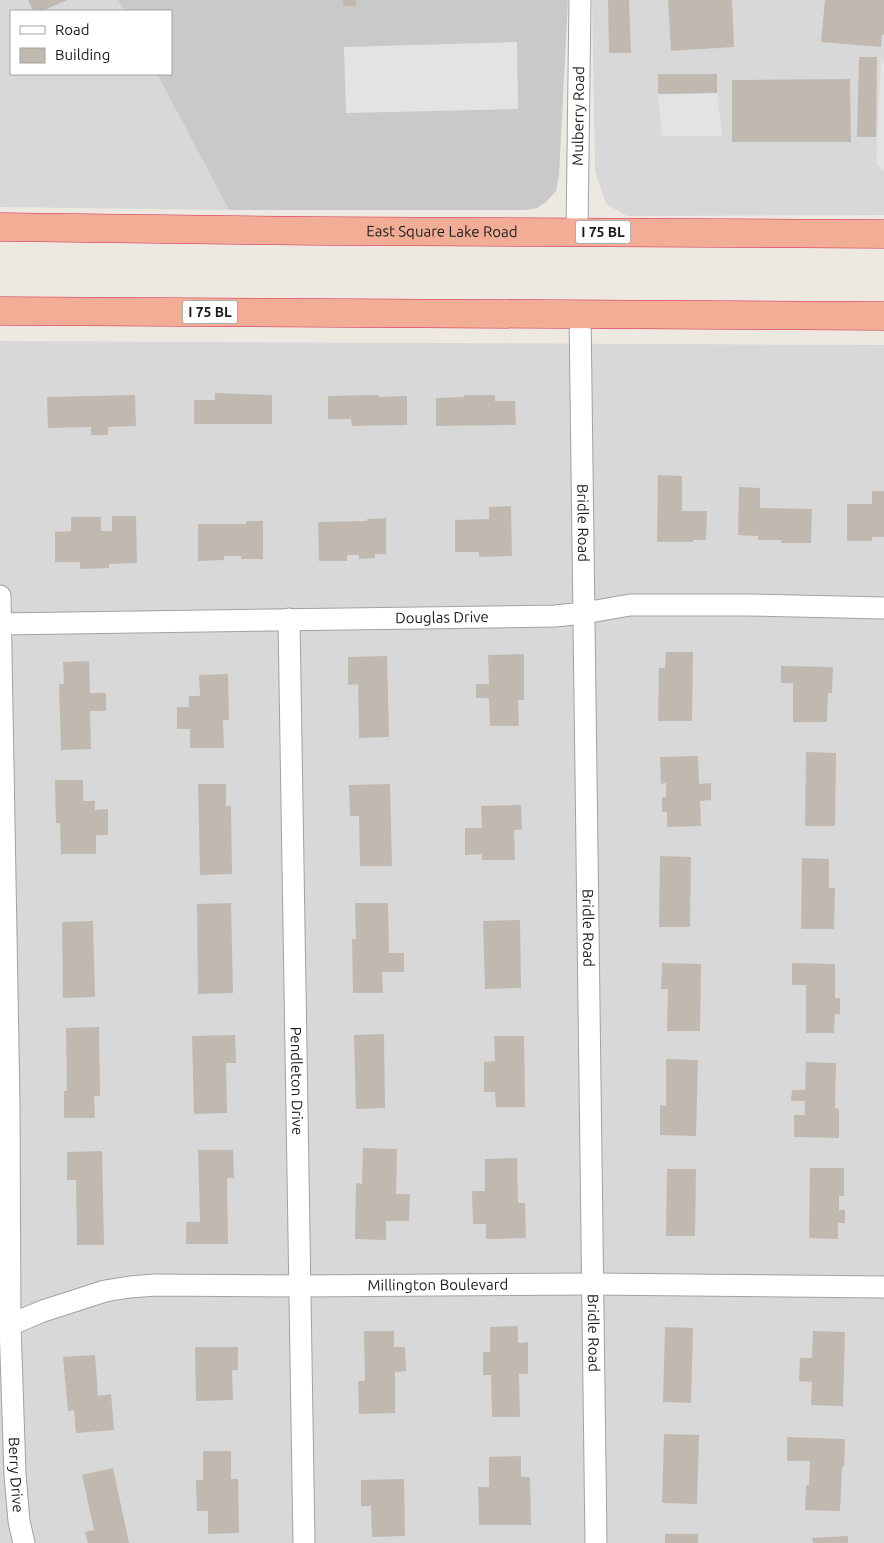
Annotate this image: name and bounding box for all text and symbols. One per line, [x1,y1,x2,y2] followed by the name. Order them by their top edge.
[10,10,172,75] legend
[55,21,90,38] text: Road
[55,46,110,63] text: Building
[569,66,587,166] street label: Mulberry Road
[576,220,630,243] road number: I 75 BL
[366,222,518,240] street label: East Square Lake Road
[182,300,238,324] road number: I 75 BL
[574,484,592,562] street label: Bridle Road
[395,608,489,626] street label: Douglas Drive
[579,889,598,967] street label: Bridle Road
[288,1026,306,1135] street label: Pendleton Drive
[367,1276,508,1294] street label: Millington Boulevard
[585,1294,603,1372] street label: Bridle Road
[6,1437,27,1513] street label: Berry Drive

